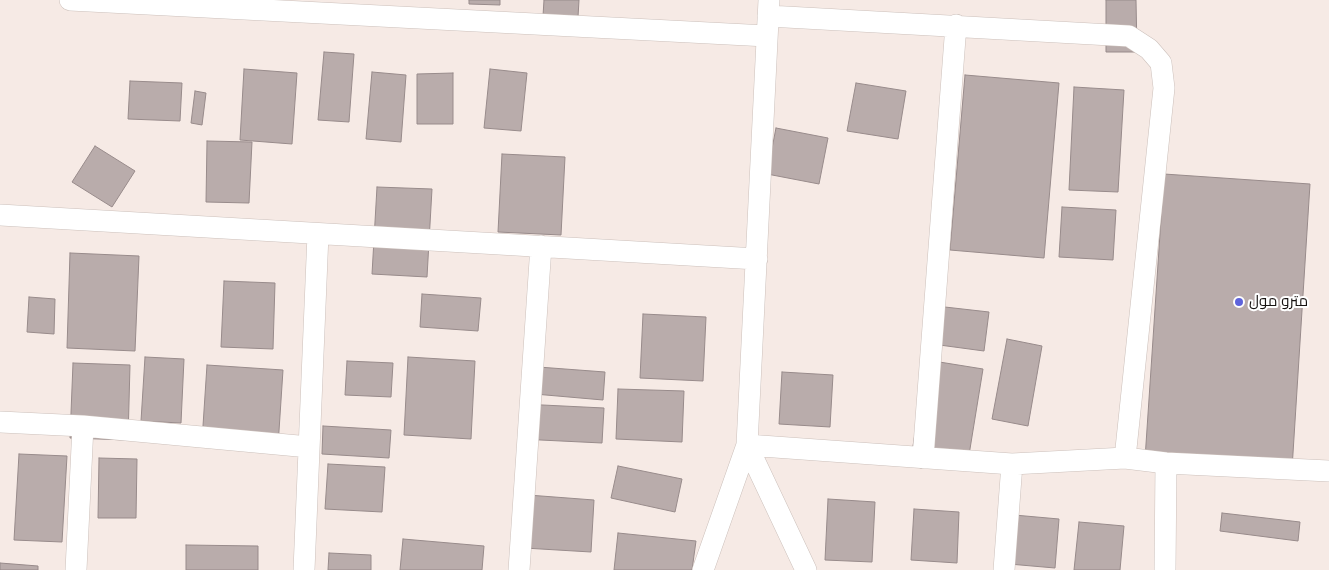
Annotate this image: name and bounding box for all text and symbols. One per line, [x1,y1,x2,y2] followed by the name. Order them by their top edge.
[1249,293,1308,311] place label: مترو مول
[1233,296,1245,308] marker: مترو مول

